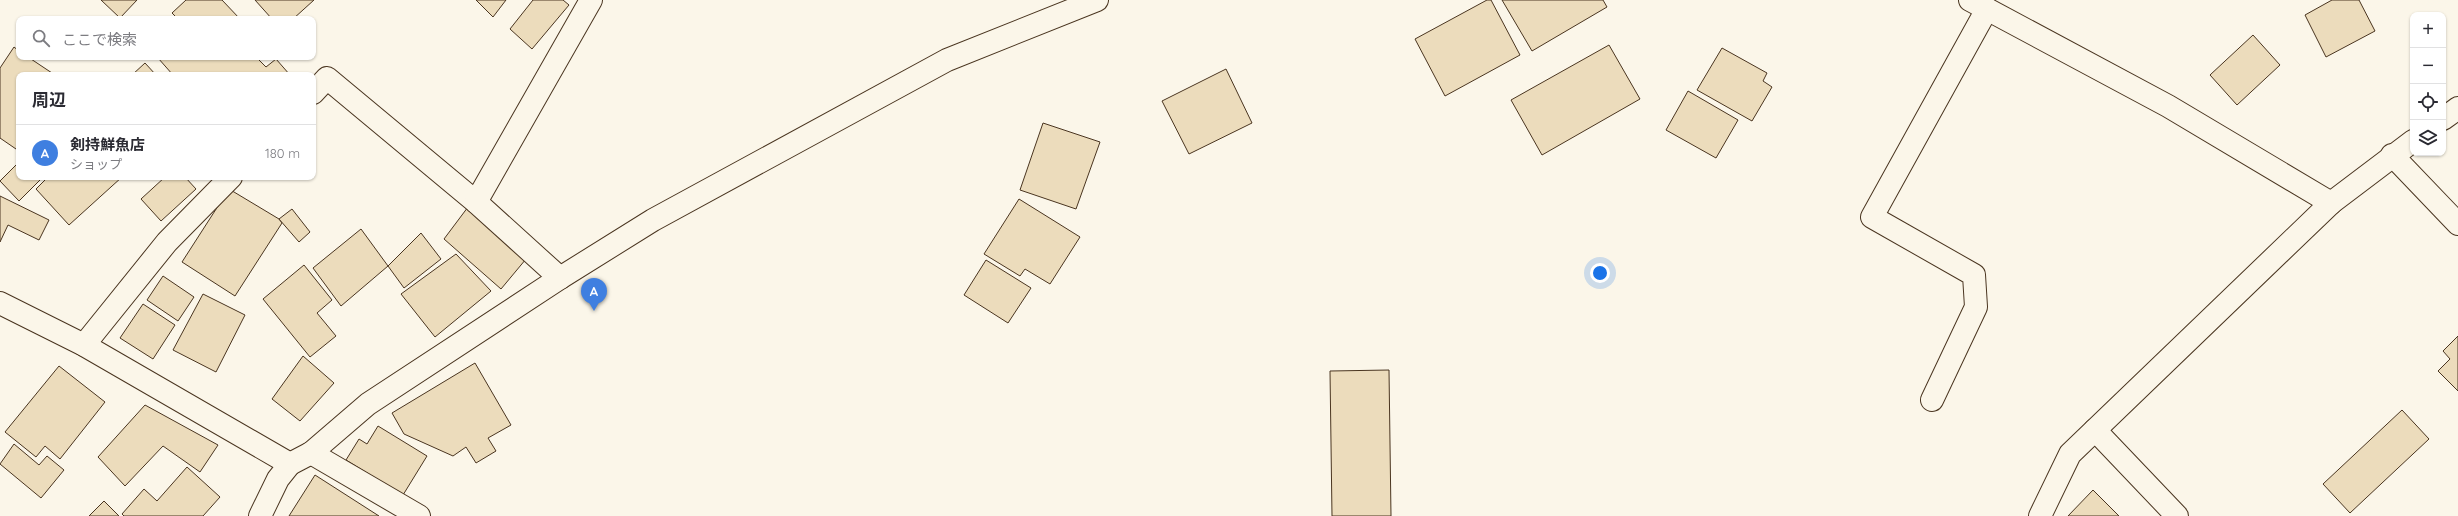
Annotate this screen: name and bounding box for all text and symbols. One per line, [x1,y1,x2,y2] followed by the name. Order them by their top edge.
[2410,12,2446,156] map controls
[2410,12,2446,48] button: +
[16,16,316,60] search box
[30,27,52,49] icon: search
[62,30,137,49] text: ここで検索
[2410,48,2446,84] button: −
[2410,84,2446,120] button: locate
[32,89,66,110] text: 周辺
[2410,120,2446,156] button: layers
[70,135,145,154] text: 剣持鮮魚店
[41,145,49,161] text: A
[265,145,300,161] text: 180 m
[70,156,122,172] text: ショップ
[1590,263,1610,283] your location
[581,278,607,311] pin: A

